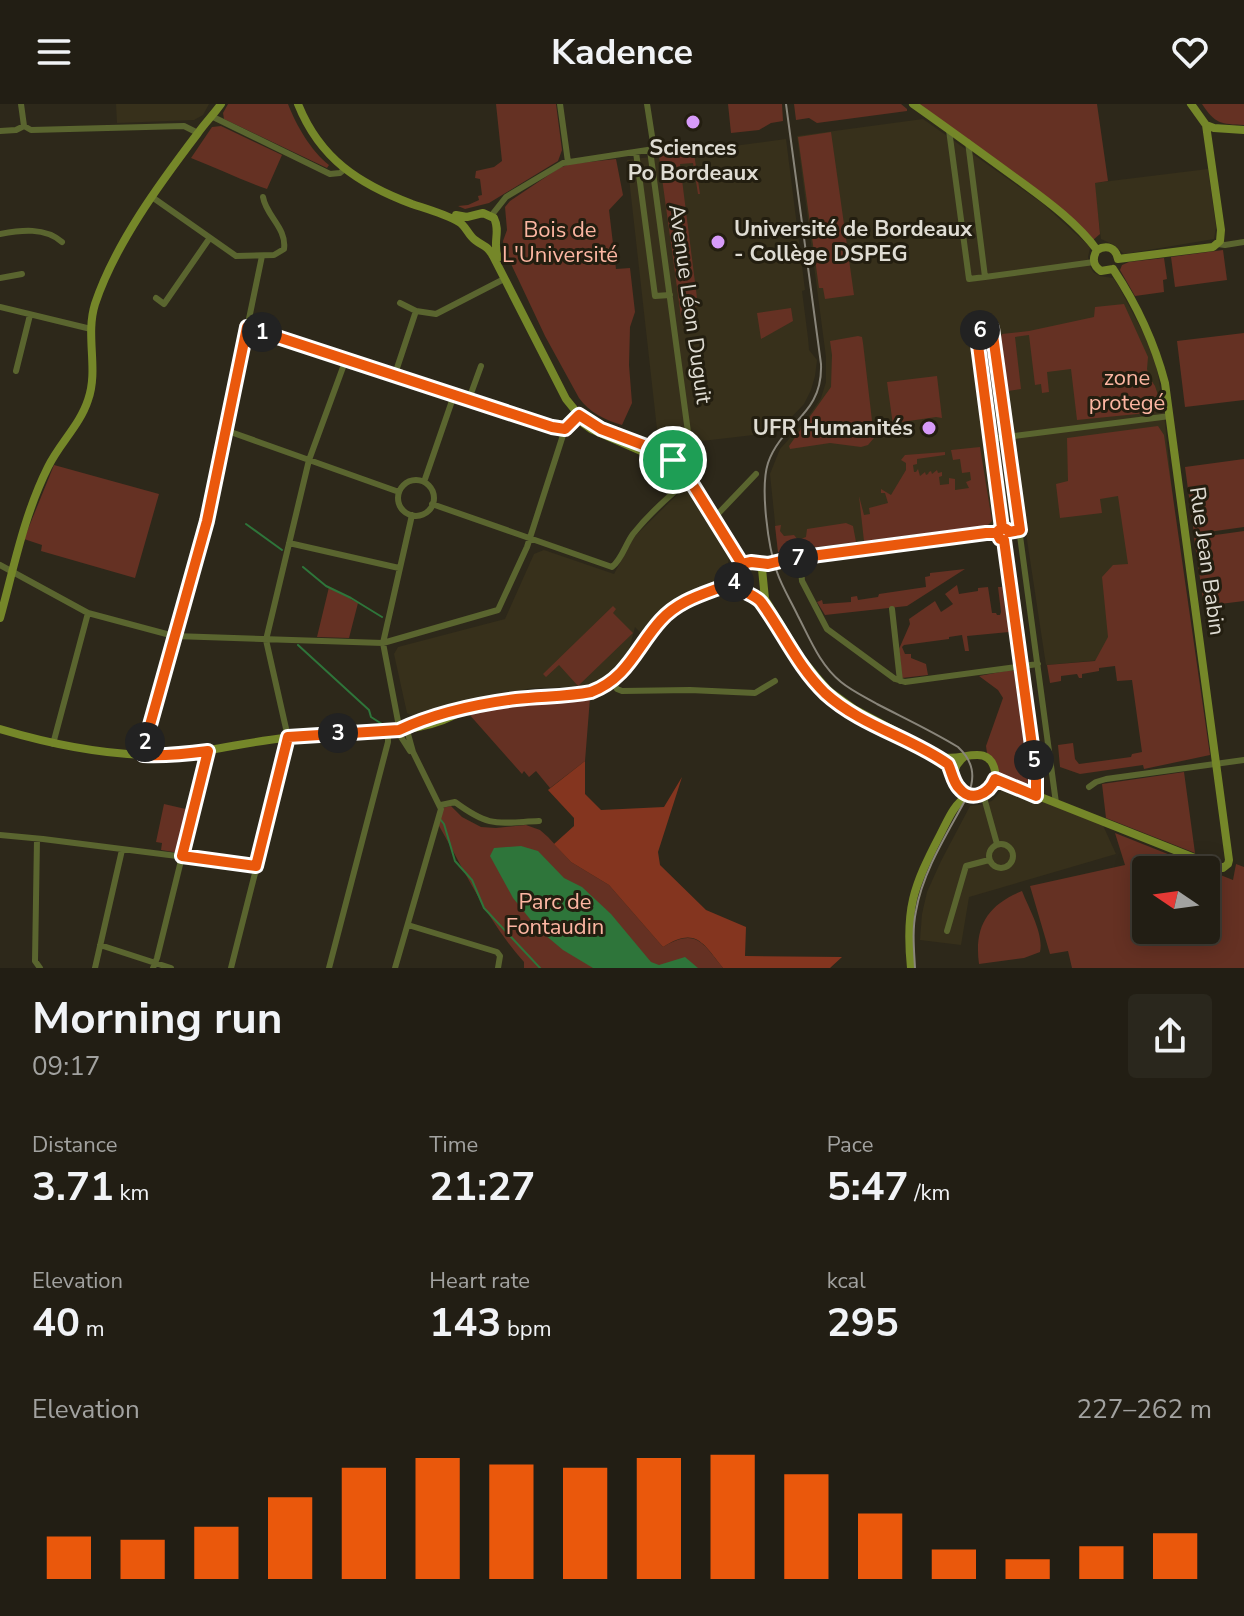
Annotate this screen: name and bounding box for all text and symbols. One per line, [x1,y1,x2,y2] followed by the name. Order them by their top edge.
[551,28,693,77] text: Kadence
[32,30,76,74] icon: menu
[1168,30,1212,74] icon: heart
[684,113,702,131] marker: Sciences Po Bordeaux
[628,133,759,188] place label: Sciences Po Bordeaux
[661,202,719,406] street label: Avenue Léon Duguit
[734,214,973,269] place label: Université de Bordeaux - Collège DSPEG
[502,215,618,270] park label: Bois de L'Université
[709,233,727,251] marker: Université de Bordeaux - Collège DSPEG
[960,310,1000,350] pin: 6
[242,312,282,352] pin: 1
[973,315,987,345] text: 6
[255,317,269,347] text: 1
[1089,363,1165,418] park label: zone protegé
[753,413,913,443] place label: UFR Humanités
[920,419,938,437] marker: UFR Humanités
[639,426,707,494] pin
[651,438,695,482] icon: arrive
[1182,485,1232,637] street label: Rue Jean Babin
[778,538,818,578] pin: 7
[791,543,805,573] text: 7
[714,562,754,602] pin: 4
[727,567,741,597] text: 4
[318,713,358,753] pin: 3
[331,718,345,748] text: 3
[125,722,165,762] pin: 2
[138,727,152,757] text: 2
[1014,740,1054,780] pin: 5
[1027,745,1041,775] text: 5
[1132,856,1220,944] north arrow
[1132,856,1220,944] map controls
[506,887,604,942] park label: Parc de Fontaudin
[32,989,282,1049] text: Morning run
[1128,994,1212,1078] button: share
[32,1049,100,1084] text: 09:17
[32,1130,117,1160] text: Distance
[429,1130,478,1160] text: Time
[827,1130,873,1160] text: Pace
[32,1160,114,1214] text: 3.71
[429,1160,535,1214] text: 21:27
[827,1160,909,1214] text: 5:47
[114,1178,149,1208] text: km
[909,1178,950,1208] text: /km
[32,1266,123,1296] text: Elevation
[429,1266,530,1296] text: Heart rate
[827,1266,866,1296] text: kcal
[32,1296,80,1350] text: 40
[429,1296,501,1350] text: 143
[827,1296,899,1350] text: 295
[80,1314,105,1344] text: m
[501,1314,551,1344] text: bpm
[32,1392,140,1427] text: Elevation
[1076,1392,1212,1427] text: 227–262 m

